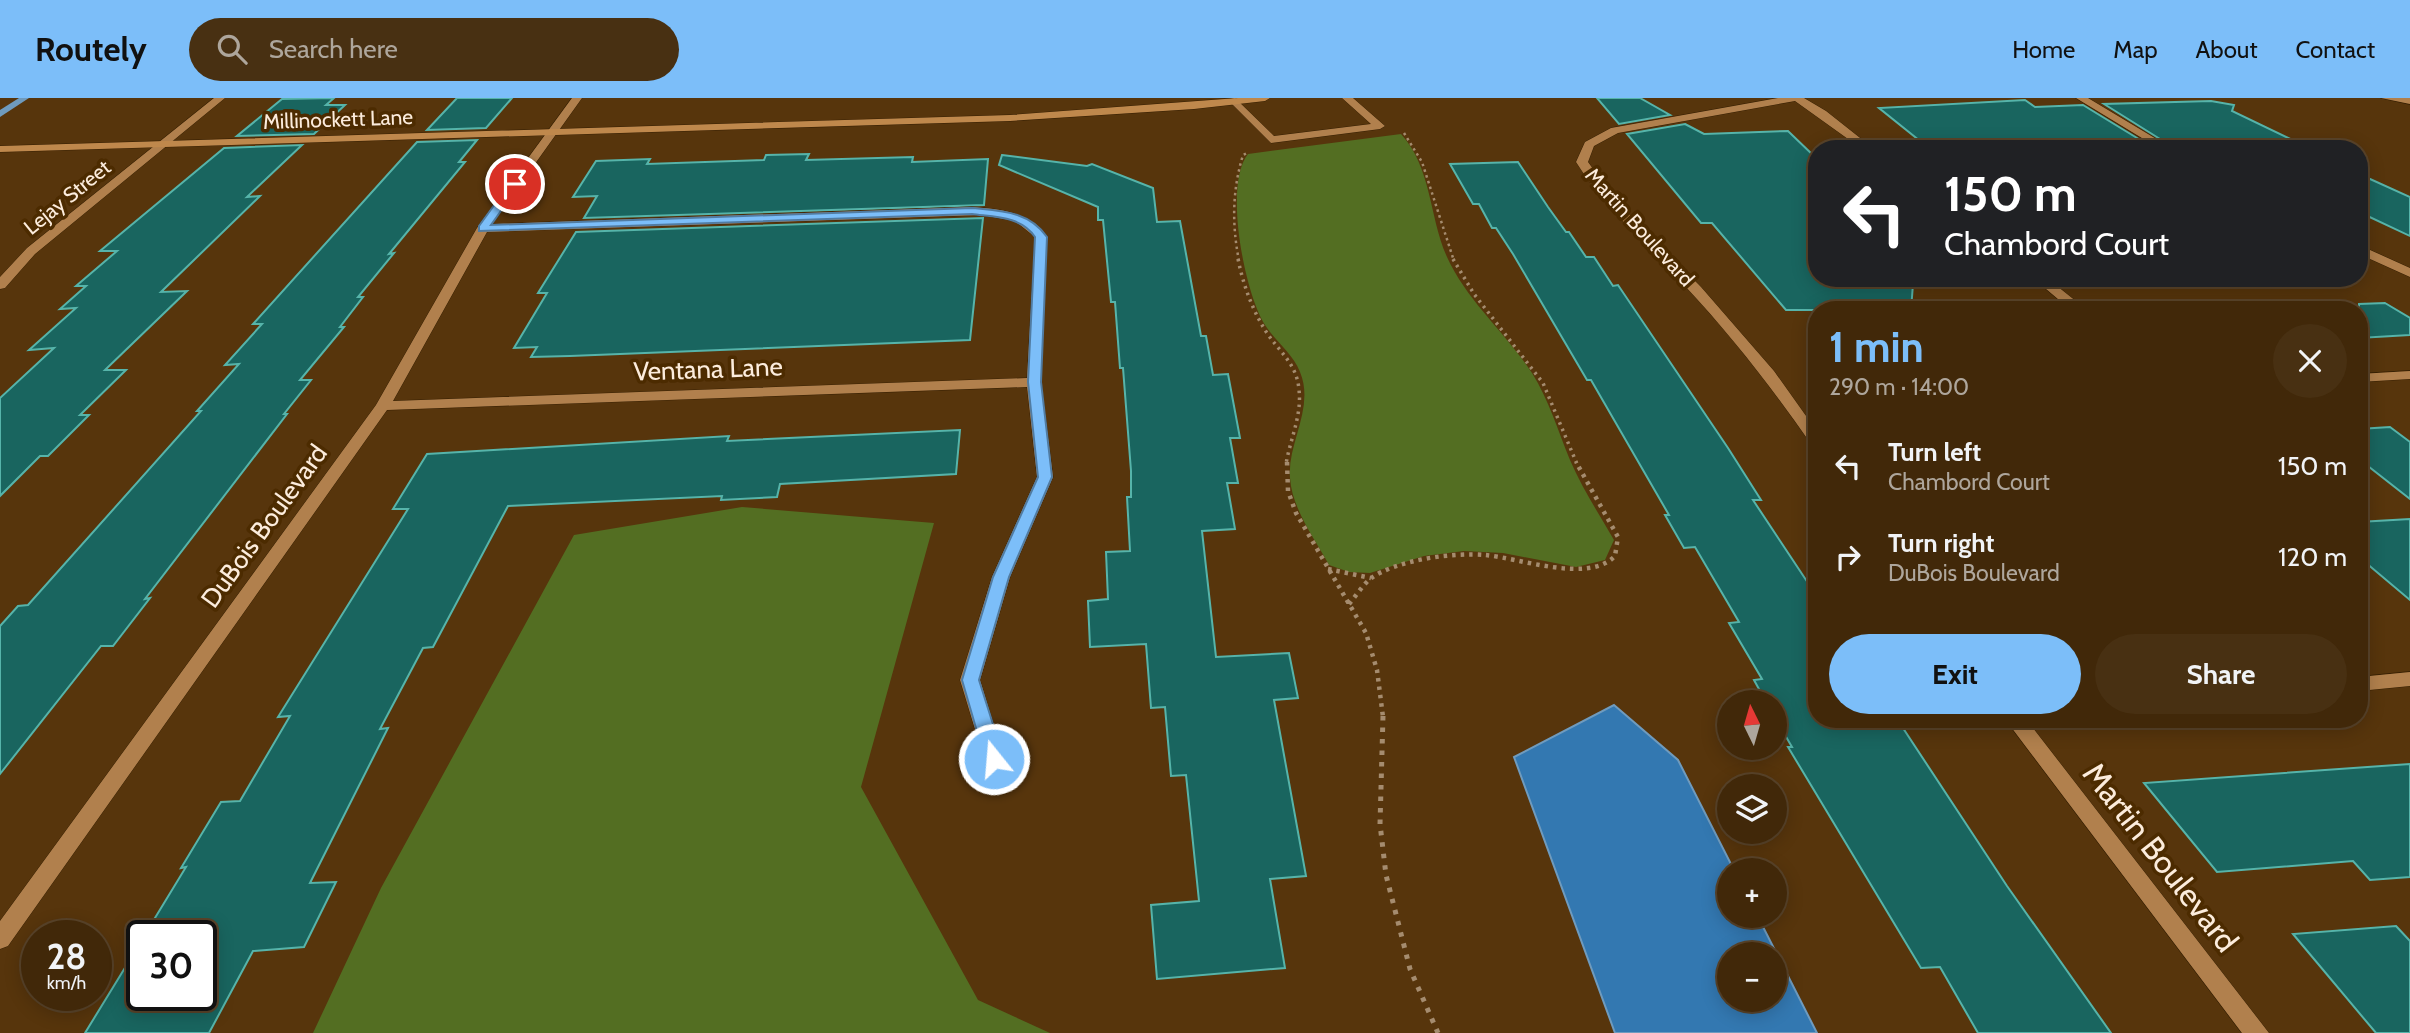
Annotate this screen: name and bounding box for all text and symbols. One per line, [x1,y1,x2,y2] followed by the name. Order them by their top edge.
[189,18,679,81] search box
[35,29,147,69] text: Routely
[213,30,251,68] icon: search
[269,33,398,65] text: Search here
[2012,35,2075,64] text: Home
[2113,35,2158,64] text: Map
[2196,35,2258,64] text: About
[2296,35,2375,64] text: Contact
[263,104,414,134] street label: Millinockett Lane
[19,154,116,240] street label: Lejay Street
[485,154,545,214] pin
[1580,163,1700,291] street label: Martin Boulevard
[1944,164,2077,223] text: 150 m
[496,165,534,203] icon: arrive
[1829,168,1920,259] icon: left
[1944,224,2169,263] text: Chambord Court
[1829,321,1924,373] text: 1 min
[2273,324,2347,398] button: close
[633,350,783,388] street label: Ventana Lane
[1829,373,1969,401] text: 290 m · 14:00
[1888,436,1981,468] text: Turn left
[194,438,334,614] street label: DuBois Boulevard
[1829,447,1867,485] icon: left
[2278,450,2347,482] text: 150 m
[1888,468,2050,496] text: Chambord Court
[1888,527,1994,559] text: Turn right
[1829,538,1867,576] icon: right
[2278,541,2347,573] text: 120 m
[1888,559,2060,587] text: DuBois Boulevard
[1829,634,2081,714] button: Exit
[2095,634,2347,714] button: Share
[1717,690,1787,760] north arrow
[1717,690,1787,1012] map controls
[957,722,1031,796] position arrow
[2075,755,2247,959] street label: Martin Boulevard
[1717,774,1787,844] button: layers
[1717,858,1787,928] button: +
[126,920,217,1011] speed limit sign: 30
[47,935,86,978] text: 28
[1717,942,1787,1012] button: −
[47,972,86,994] text: km/h

